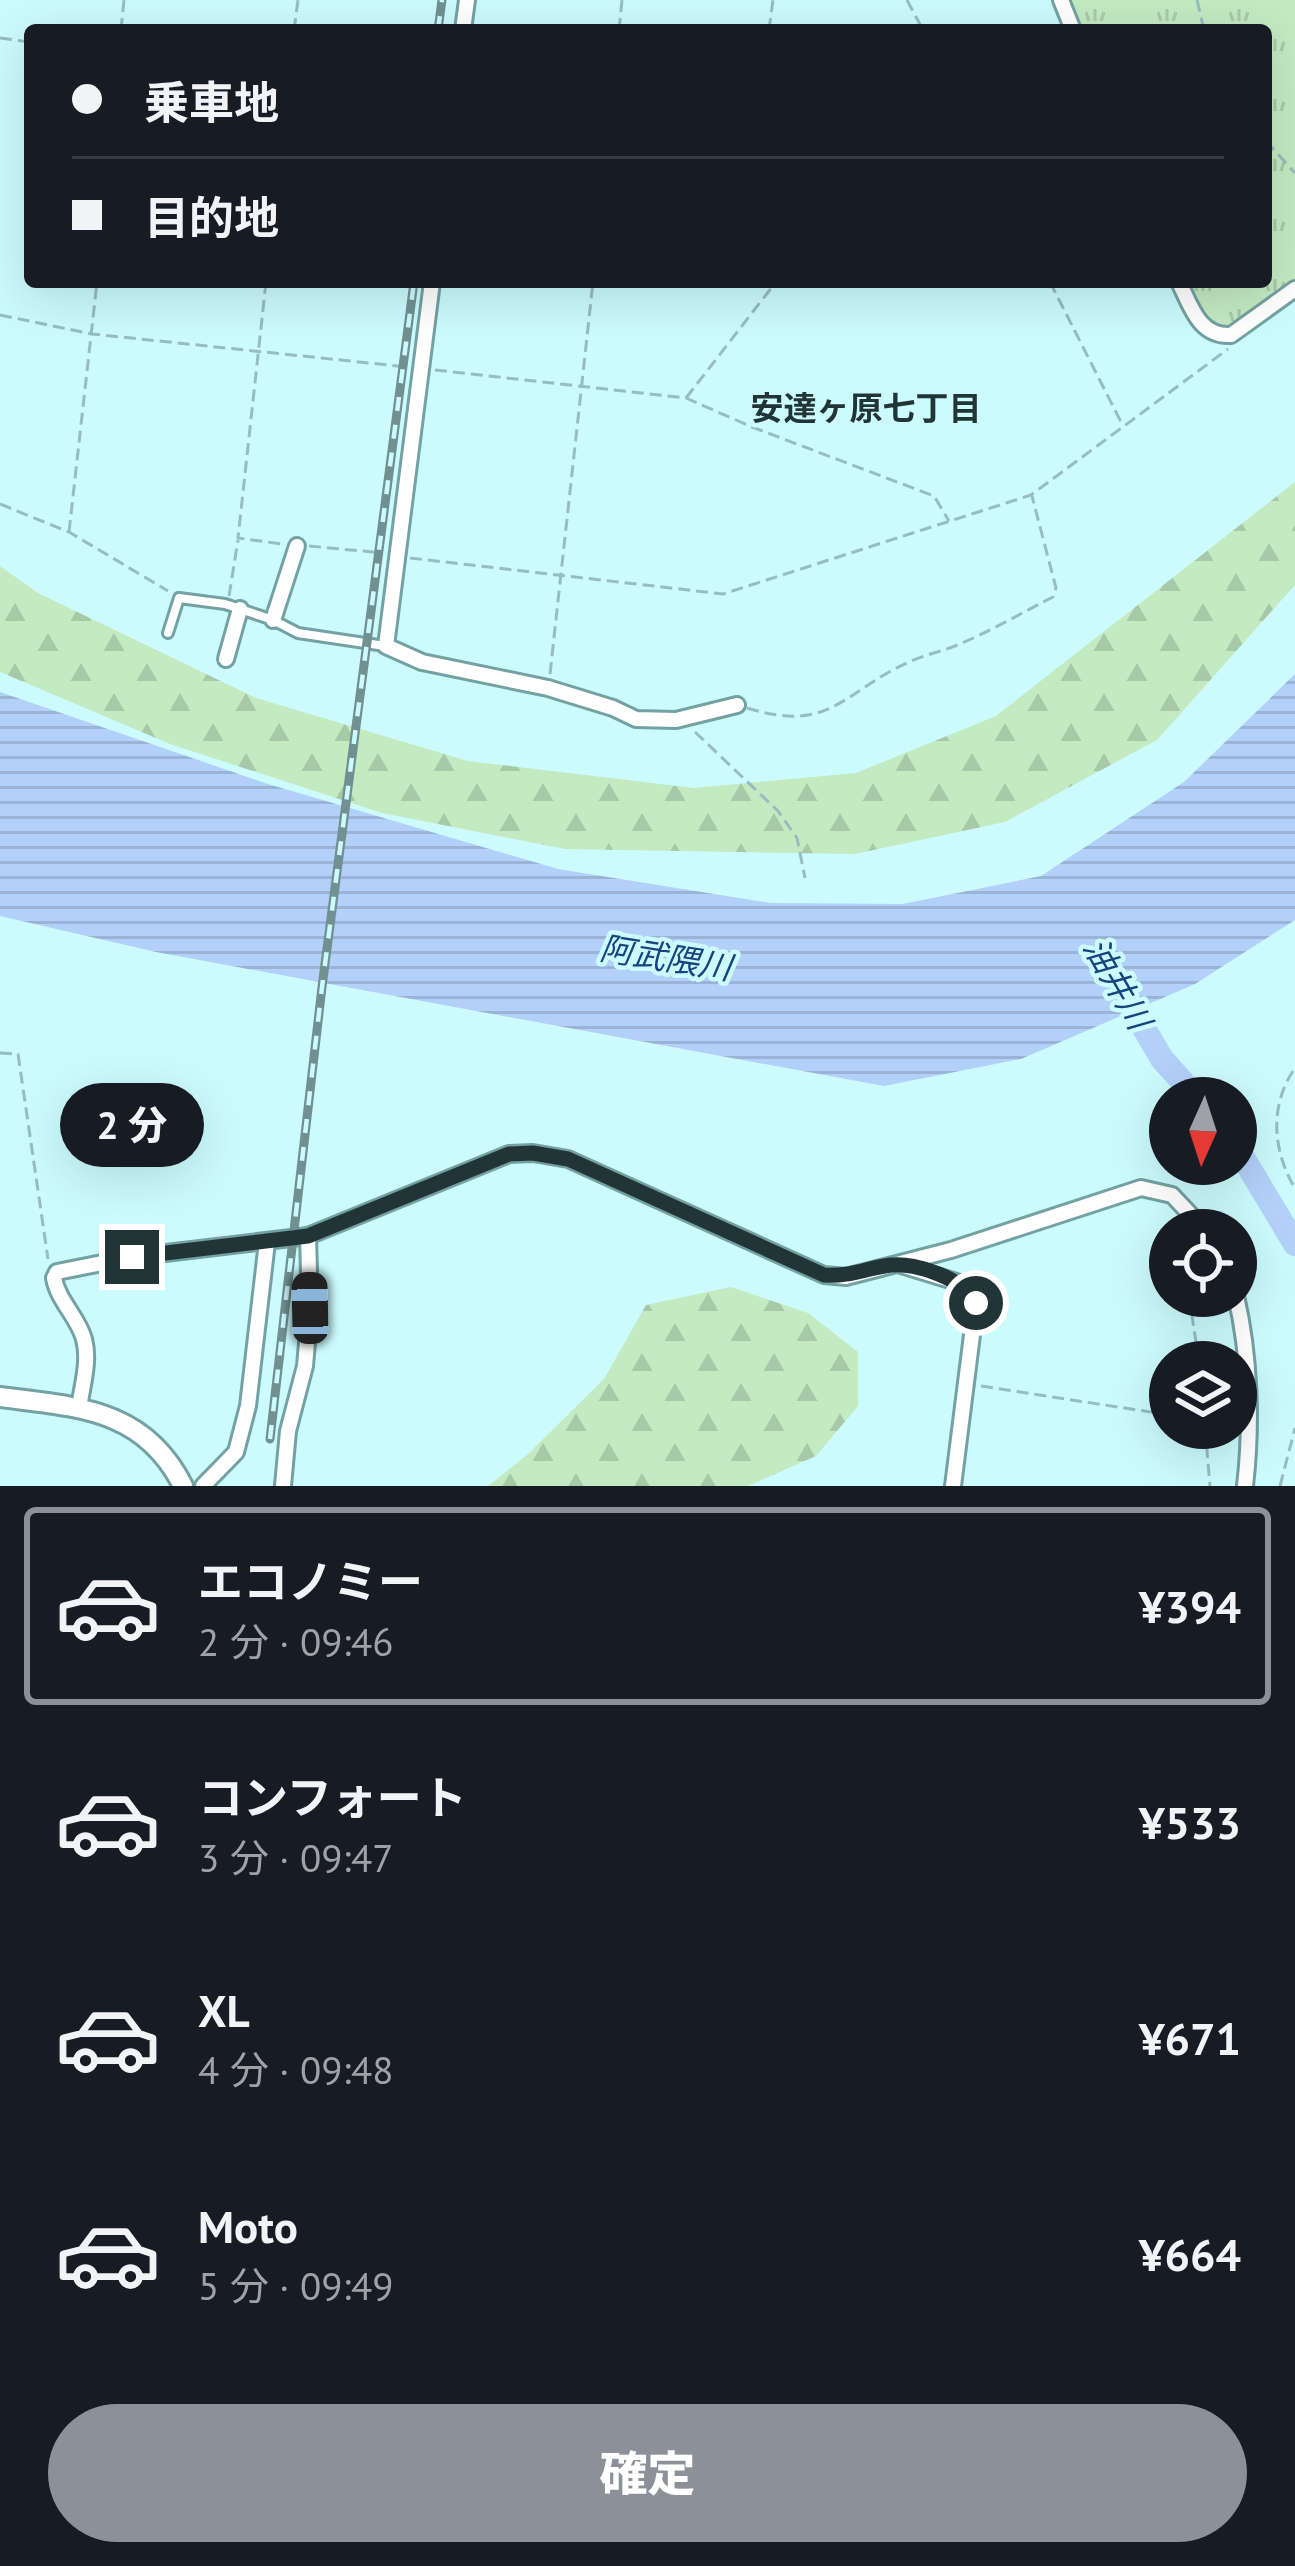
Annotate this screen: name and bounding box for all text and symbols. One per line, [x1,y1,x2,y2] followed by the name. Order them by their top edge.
[144,73,279,131] text: 乗車地
[144,188,279,246] text: 目的地
[751,386,982,429] district label: 安達ヶ原七丁目
[597,925,738,989] water label: 阿武隈川
[1075,929,1163,1039] water label: 油井川
[1149,1077,1257,1185] north arrow
[1149,1077,1257,1449] map controls
[60,1083,204,1167] callout: 2 分
[97,1099,167,1150] text: 2 分
[1149,1209,1257,1317] button: locate
[105,1230,159,1284] route end
[291,1272,329,1344] car
[949,1276,1003,1330] route start
[1149,1341,1257,1449] button: layers
[54,1552,162,1660] icon: car
[198,1552,423,1610] text: エコノミー
[1139,1577,1241,1635] text: ¥394
[198,1616,393,1667] text: 2 分 · 09:46
[54,1768,162,1876] icon: car
[198,1768,467,1826] text: コンフォート
[1139,1793,1241,1851] text: ¥533
[198,1832,393,1883] text: 3 分 · 09:47
[198,1981,250,2039] text: XL
[54,1984,162,2092] icon: car
[1139,2009,1241,2067] text: ¥671
[198,2044,393,2095] text: 4 分 · 09:48
[198,2197,298,2255] text: Moto
[54,2200,162,2308] icon: car
[1139,2225,1241,2283] text: ¥664
[198,2260,393,2311] text: 5 分 · 09:49
[48,2404,1247,2542] button: 確定

